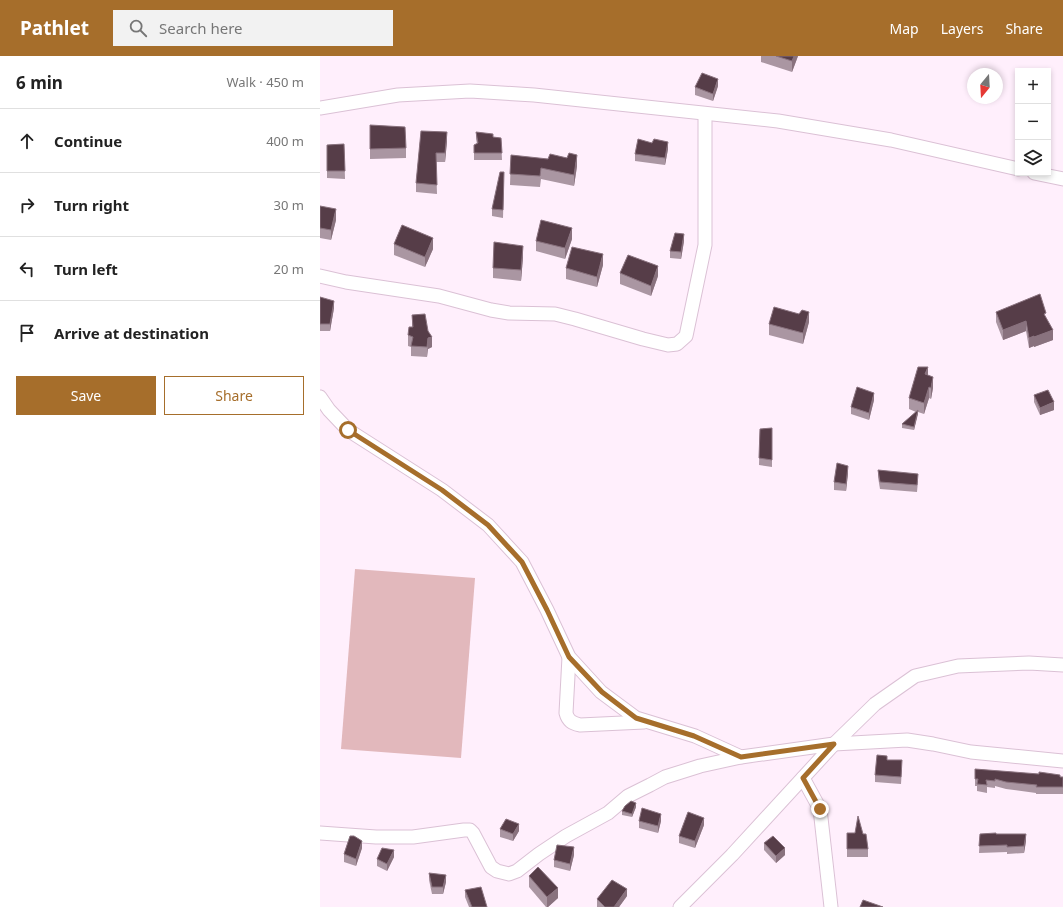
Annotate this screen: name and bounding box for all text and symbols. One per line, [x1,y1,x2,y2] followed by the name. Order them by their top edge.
[113,10,393,46] search box
[20,15,89,41] text: Pathlet
[127,17,149,39] icon: search
[159,18,243,38] text: Search here
[890,19,919,38] text: Map
[941,19,983,38] text: Layers
[1005,19,1043,38] text: Share
[967,68,1003,104] north arrow
[1015,68,1051,176] map controls
[1015,68,1051,104] button: +
[16,71,63,94] text: 6 min
[226,73,304,91] text: Walk · 450 m
[1015,104,1051,140] button: −
[16,130,38,152] icon: ahead
[54,131,122,151] text: Continue
[266,132,304,150] text: 400 m
[1015,140,1051,176] button: layers
[16,194,38,216] icon: right
[54,195,129,215] text: Turn right
[274,196,304,214] text: 30 m
[16,258,38,280] icon: left
[54,259,118,279] text: Turn left
[274,260,304,278] text: 20 m
[16,322,38,344] icon: arrive
[54,323,209,343] text: Arrive at destination
[16,376,156,415] button: Save
[164,376,304,415] button: Share
[339,421,357,439] route start
[811,800,829,818] route end

